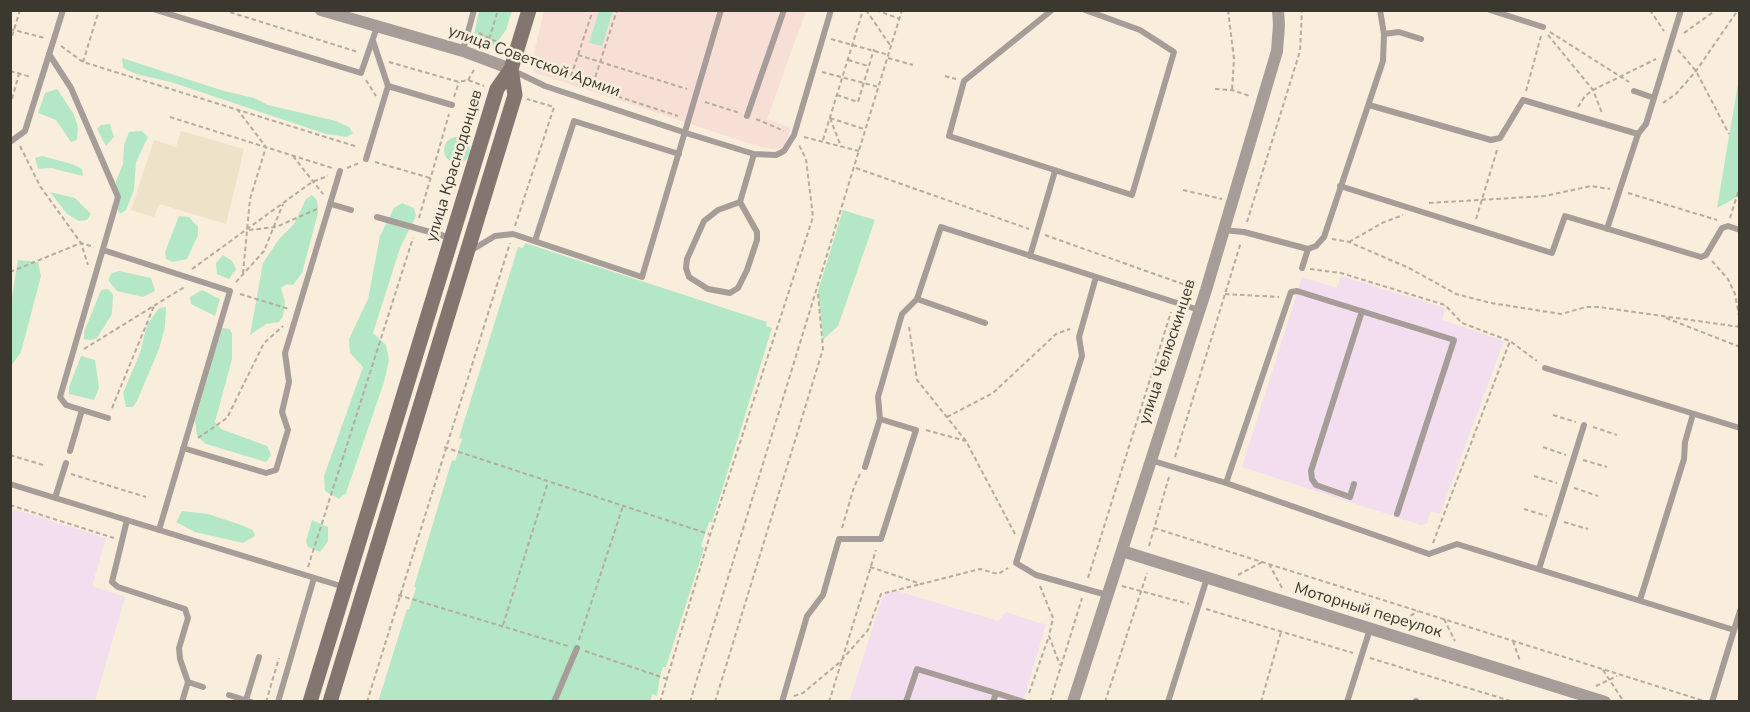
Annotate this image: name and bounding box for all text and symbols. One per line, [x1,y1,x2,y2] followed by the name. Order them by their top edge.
[445,22,623,102] street label: улица Советской Армии
[423,88,487,244] street label: улица Краснодонцев
[1135,277,1201,427] street label: улица Челюскинцев
[1292,579,1444,643] street label: Моторный переулок

